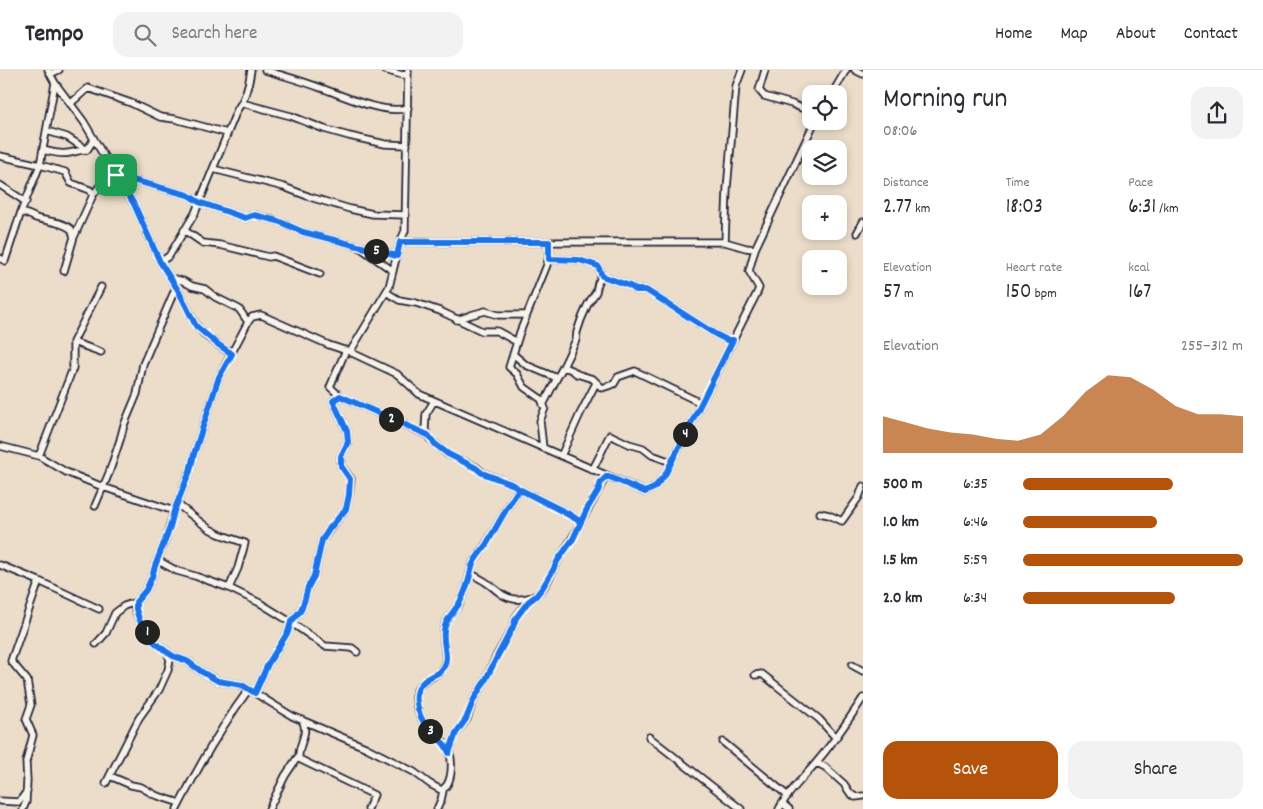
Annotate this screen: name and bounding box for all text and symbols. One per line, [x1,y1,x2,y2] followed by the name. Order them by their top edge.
[113,12,463,57] search box
[25,18,83,52] text: Tempo
[131,21,159,49] icon: search
[171,21,257,48] text: Search here
[995,22,1032,47] text: Home
[1060,22,1088,47] text: Map
[1116,22,1156,47] text: About
[1184,22,1238,47] text: Contact
[883,81,1007,121] text: Morning run
[802,85,847,295] map controls
[802,85,847,130] button: locate
[1191,87,1243,139] button: share
[883,120,917,143] text: 08:06
[802,140,847,185] button: layers
[95,154,137,196] pin
[102,161,130,189] icon: arrive
[883,173,929,193] text: Distance
[1006,173,1030,193] text: Time
[1128,173,1153,193] text: Pace
[883,193,912,223] text: 2.77
[1006,193,1043,223] text: 18:03
[1128,193,1156,223] text: 6:31
[802,195,847,240] button: +
[912,199,930,219] text: km
[1156,199,1179,219] text: /km
[364,238,388,264] pin: 5
[373,241,380,261] text: 5
[802,250,847,295] button: −
[883,258,932,278] text: Elevation
[1006,258,1062,278] text: Heart rate
[1128,258,1150,278] text: kcal
[883,278,901,308] text: 57
[1006,278,1031,308] text: 150
[1128,278,1151,308] text: 167
[901,284,914,304] text: m
[1031,284,1057,304] text: bpm
[883,335,939,358] text: Elevation
[1181,335,1243,358] text: 255–312 m
[378,406,404,432] pin: 2
[388,409,395,429] text: 2
[672,422,698,446] pin: 4
[683,424,688,444] text: 4
[883,473,923,496] text: 500 m
[963,473,988,496] text: 6:35
[883,511,919,534] text: 1.0 km
[963,511,988,534] text: 6:46
[883,549,918,572] text: 1.5 km
[963,549,988,572] text: 5:59
[883,587,923,610] text: 2.0 km
[963,587,987,610] text: 6:34
[134,620,160,644] pin: 1
[146,622,149,642] text: 1
[418,718,442,744] pin: 3
[427,721,434,741] text: 3
[883,741,1058,799] button: Save
[1068,741,1243,799] button: Share

